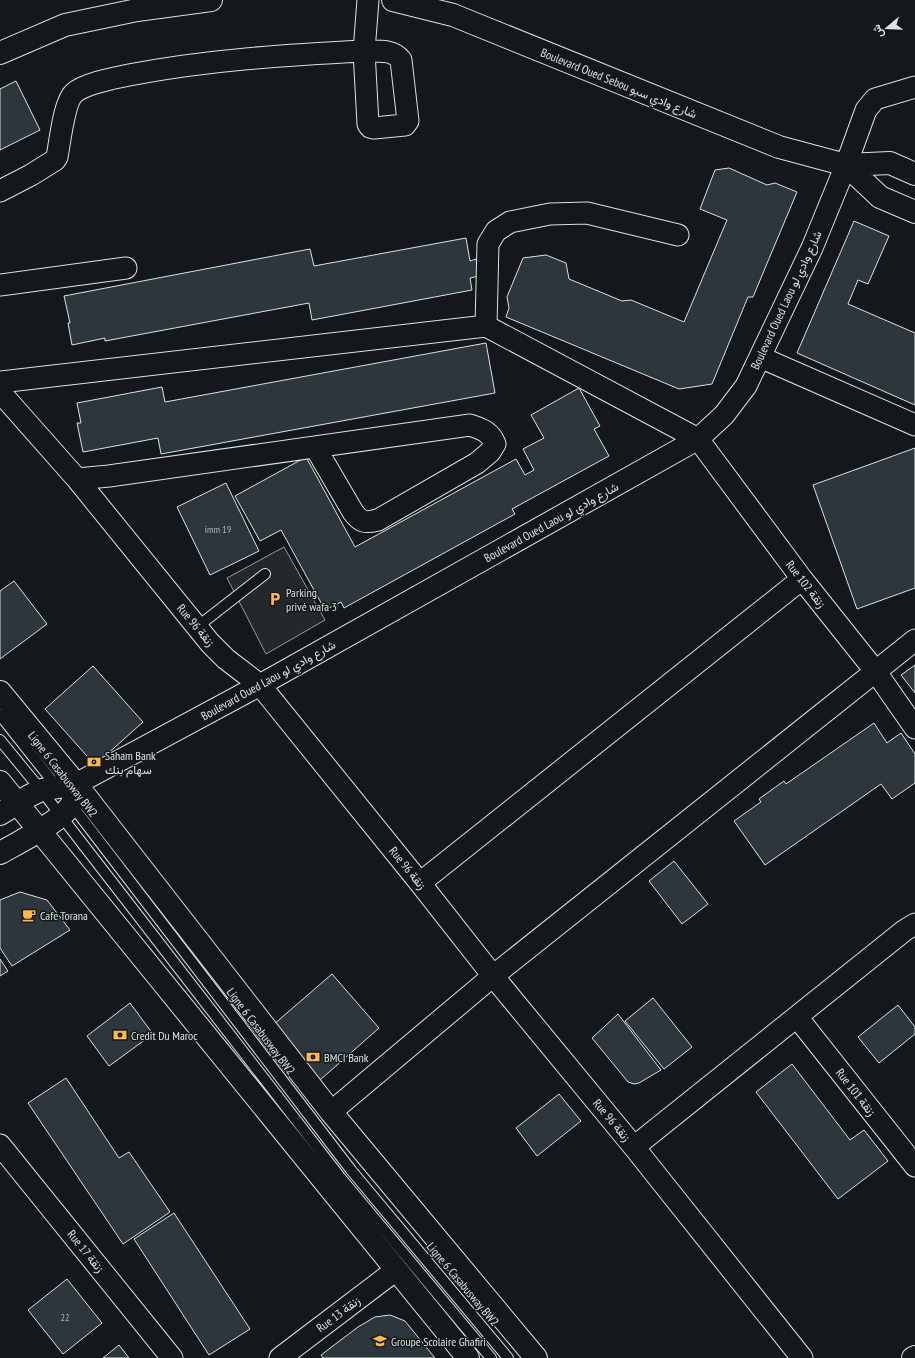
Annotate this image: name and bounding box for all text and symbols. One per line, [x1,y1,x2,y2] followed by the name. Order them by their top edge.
[867,8,907,48] north arrow
[869,23,886,40] text: ش
[537,45,699,124] street label: Boulevard Oued Sebou شارع وادي سبو
[747,228,828,373] street label: Boulevard Oued Laou شارع وادي لو
[481,479,622,568] street label: Boulevard Oued Laou شارع وادي لو
[205,523,231,536] house number: imm 19
[782,557,829,611] street label: Rue 102 زنقة
[286,585,337,614] place label: Parking privé wafa 3
[267,591,283,607] parking icon: Parking privé wafa 3
[173,601,218,650] street label: Rue 96 زنقة
[198,637,339,726] street label: Boulevard Oued Laou شارع وادي لو
[25,728,101,820] street label: Ligne 6 Casabusway BW2
[105,748,156,778] place label: Saham Bank سهام بنك
[86,754,102,770] bank icon: Saham Bank سهام بنك
[385,844,430,893] street label: Rue 96 زنقة
[21,907,37,923] cafe icon: Cafe Torana
[40,908,88,923] place label: Cafe Torana
[224,985,298,1077] street label: Ligne 6 Casabusway BW2
[112,1027,128,1043] bank icon: Credit Du Maroc
[131,1028,198,1043] place label: Credit Du Maroc
[305,1049,321,1065] bank icon: BMCI Bank
[324,1050,369,1065] place label: BMCI Bank
[832,1065,879,1119] street label: Rue 101 زنقة
[589,1096,634,1145] street label: Rue 96 زنقة
[64,1227,108,1276] street label: Rue 17 زنقة
[424,1239,502,1329] street label: Ligne 6 Casabusway BW2
[313,1293,363,1336] street label: Rue 13 زنقة
[61,1311,70,1324] house number: 22
[372,1333,388,1349] school or university icon: Groupe Scolaire Ghafiri
[391,1334,486,1349] place label: Groupe Scolaire Ghafiri

